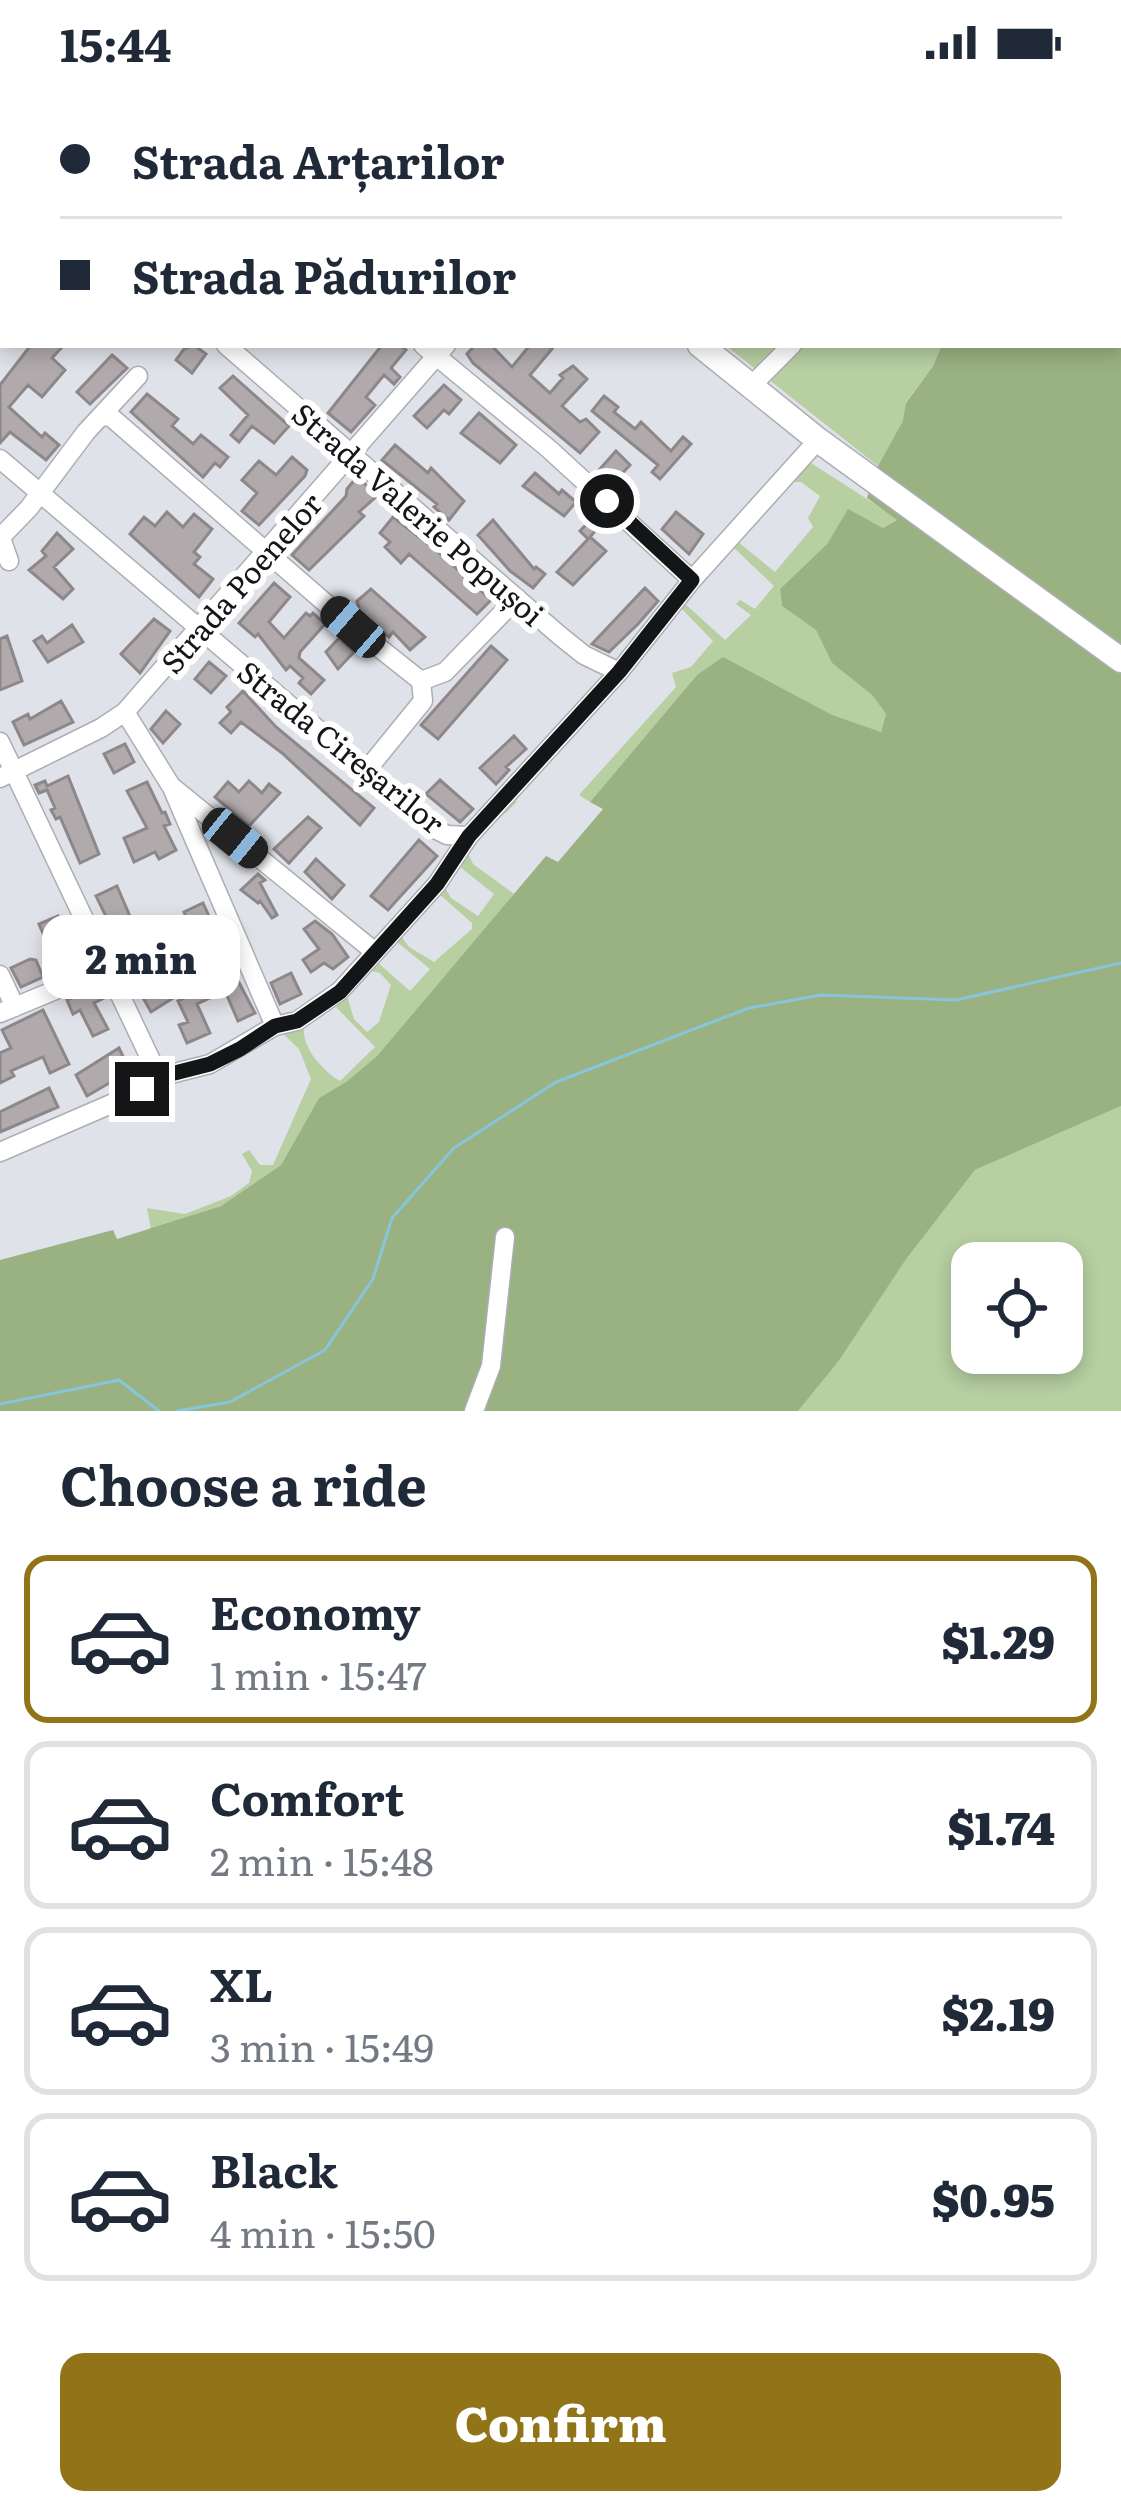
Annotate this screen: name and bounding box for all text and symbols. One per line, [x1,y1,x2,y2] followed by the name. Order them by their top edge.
[60,9,171,76] text: 15:44
[132,126,504,193] text: Strada Arțarilor
[132,241,516,308] text: Strada Pădurilor
[284,391,554,635] street label: Strada Valerie Popușoi
[580,474,634,528] route start
[149,482,331,682] street label: Strada Poenelor
[314,590,392,664] car
[229,649,455,843] street label: Strada Cireșarilor
[196,801,274,875] car
[43,915,241,999] callout: 2 min
[85,928,197,986] text: 2 min
[115,1062,169,1116] route end
[951,1242,1083,1374] map controls
[951,1242,1083,1374] button: locate
[60,1442,427,1523] text: Choose a ride
[210,1577,421,1644] text: Economy
[66,1585,174,1693] icon: car
[942,1606,1055,1673] text: $1.29
[210,1644,427,1702] text: 1 min · 15:47
[210,1763,404,1830] text: Comfort
[66,1771,174,1879] icon: car
[947,1792,1055,1859] text: $1.74
[210,1830,434,1888] text: 2 min · 15:48
[210,1949,273,2016] text: XL
[66,1957,174,2065] icon: car
[942,1978,1055,2045] text: $2.19
[210,2016,434,2074] text: 3 min · 15:49
[210,2135,338,2202] text: Black
[66,2143,174,2251] icon: car
[932,2164,1055,2231] text: $0.95
[210,2202,436,2260] text: 4 min · 15:50
[60,2353,1061,2491] button: Confirm

